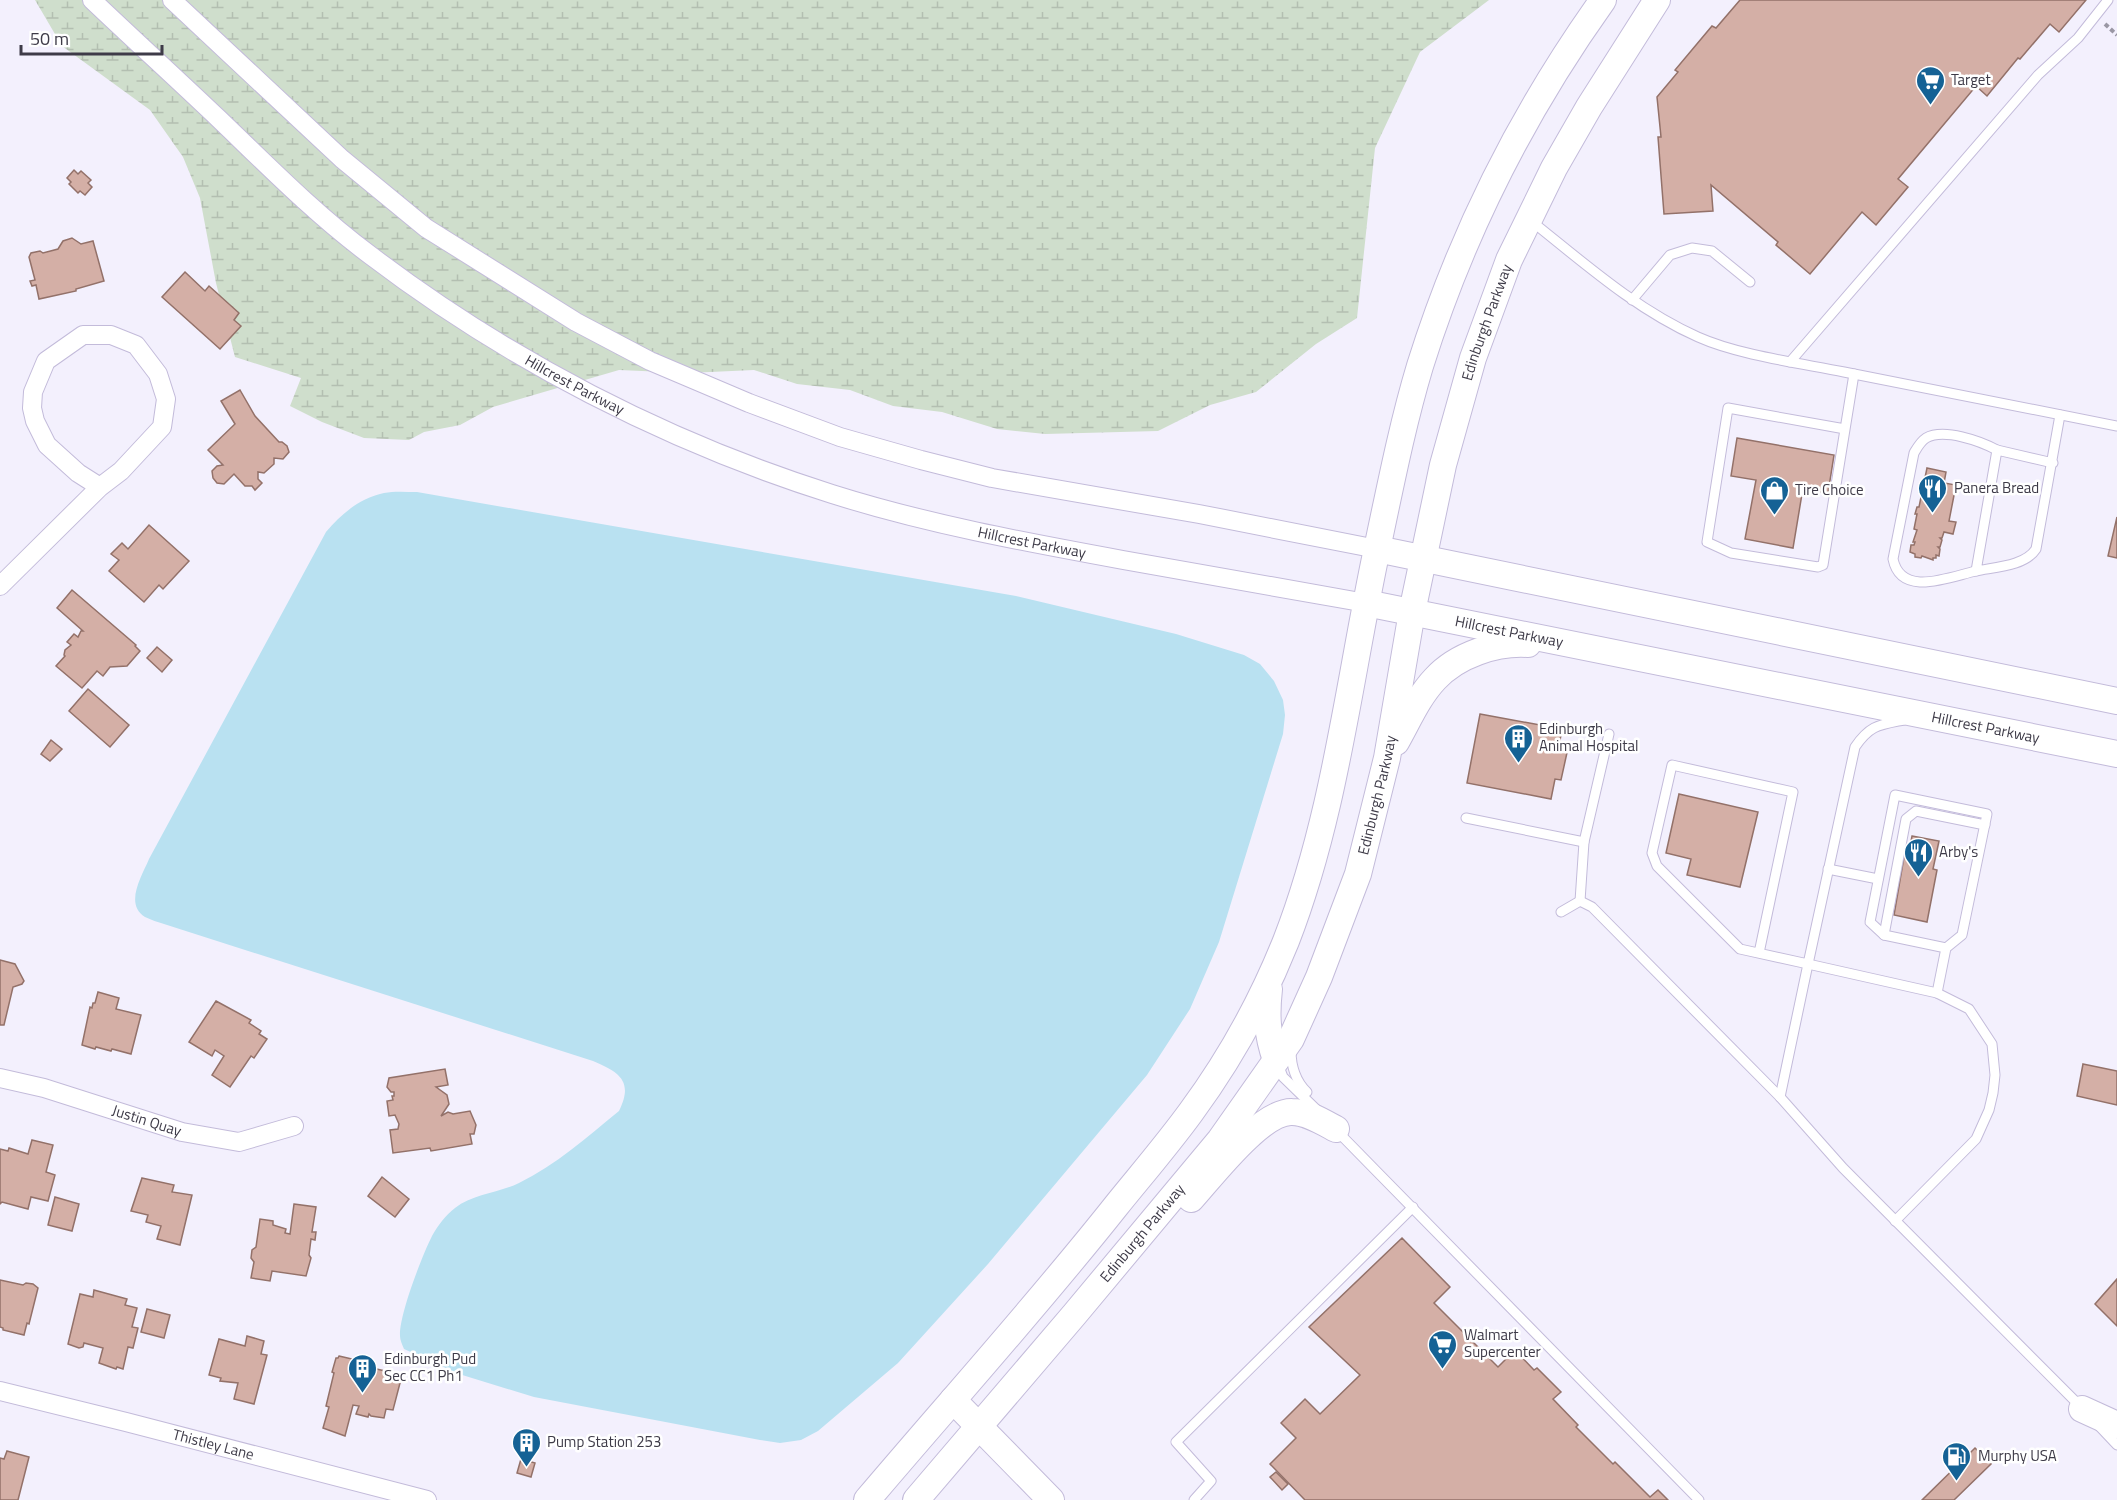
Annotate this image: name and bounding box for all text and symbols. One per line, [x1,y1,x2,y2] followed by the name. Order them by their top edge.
[21,18,162,56] scale bar
[30,25,69,52] text: 50 m
[1914,64,1946,106] supermarket icon: Target
[1951,68,1991,91] place label: Target
[1455,261,1518,383] street label: Edinburgh Parkway
[521,349,628,420] street label: Hillcrest Parkway
[1917,472,1949,514] restaurant icon: Panera Bread
[1758,474,1790,516] shop icon: Tire Choice
[1954,476,2039,499] place label: Panera Bread
[1795,478,1864,501] place label: Tire Choice
[976,520,1088,564] street label: Hillcrest Parkway
[1453,609,1565,653] street label: Hillcrest Parkway
[1930,705,2042,749] street label: Hillcrest Parkway
[1539,717,1638,757] place label: Edinburgh Animal Hospital
[1502,722,1534,764] building icon: Edinburgh Animal Hospital
[1351,734,1402,857] street label: Edinburgh Parkway
[1902,836,1934,878] restaurant icon: Arby's
[1939,840,1978,863] place label: Arby's
[109,1098,185,1142] street label: Justin Quay
[1094,1178,1190,1287] street label: Edinburgh Parkway
[1464,1323,1541,1363] place label: Walmart Supercenter
[1427,1328,1459,1370] supermarket icon: Walmart Supercenter
[384,1347,476,1387] place label: Edinburgh Pud Sec CC1 Ph1
[347,1352,379,1394] building icon: Edinburgh Pud Sec CC1 Ph1
[170,1423,257,1466] street label: Thistley Lane
[510,1426,542,1468] building icon: Pump Station 253
[547,1430,661,1453] place label: Pump Station 253
[1941,1440,1973,1482] fuel station icon: Murphy USA
[1978,1444,2057,1467] place label: Murphy USA

